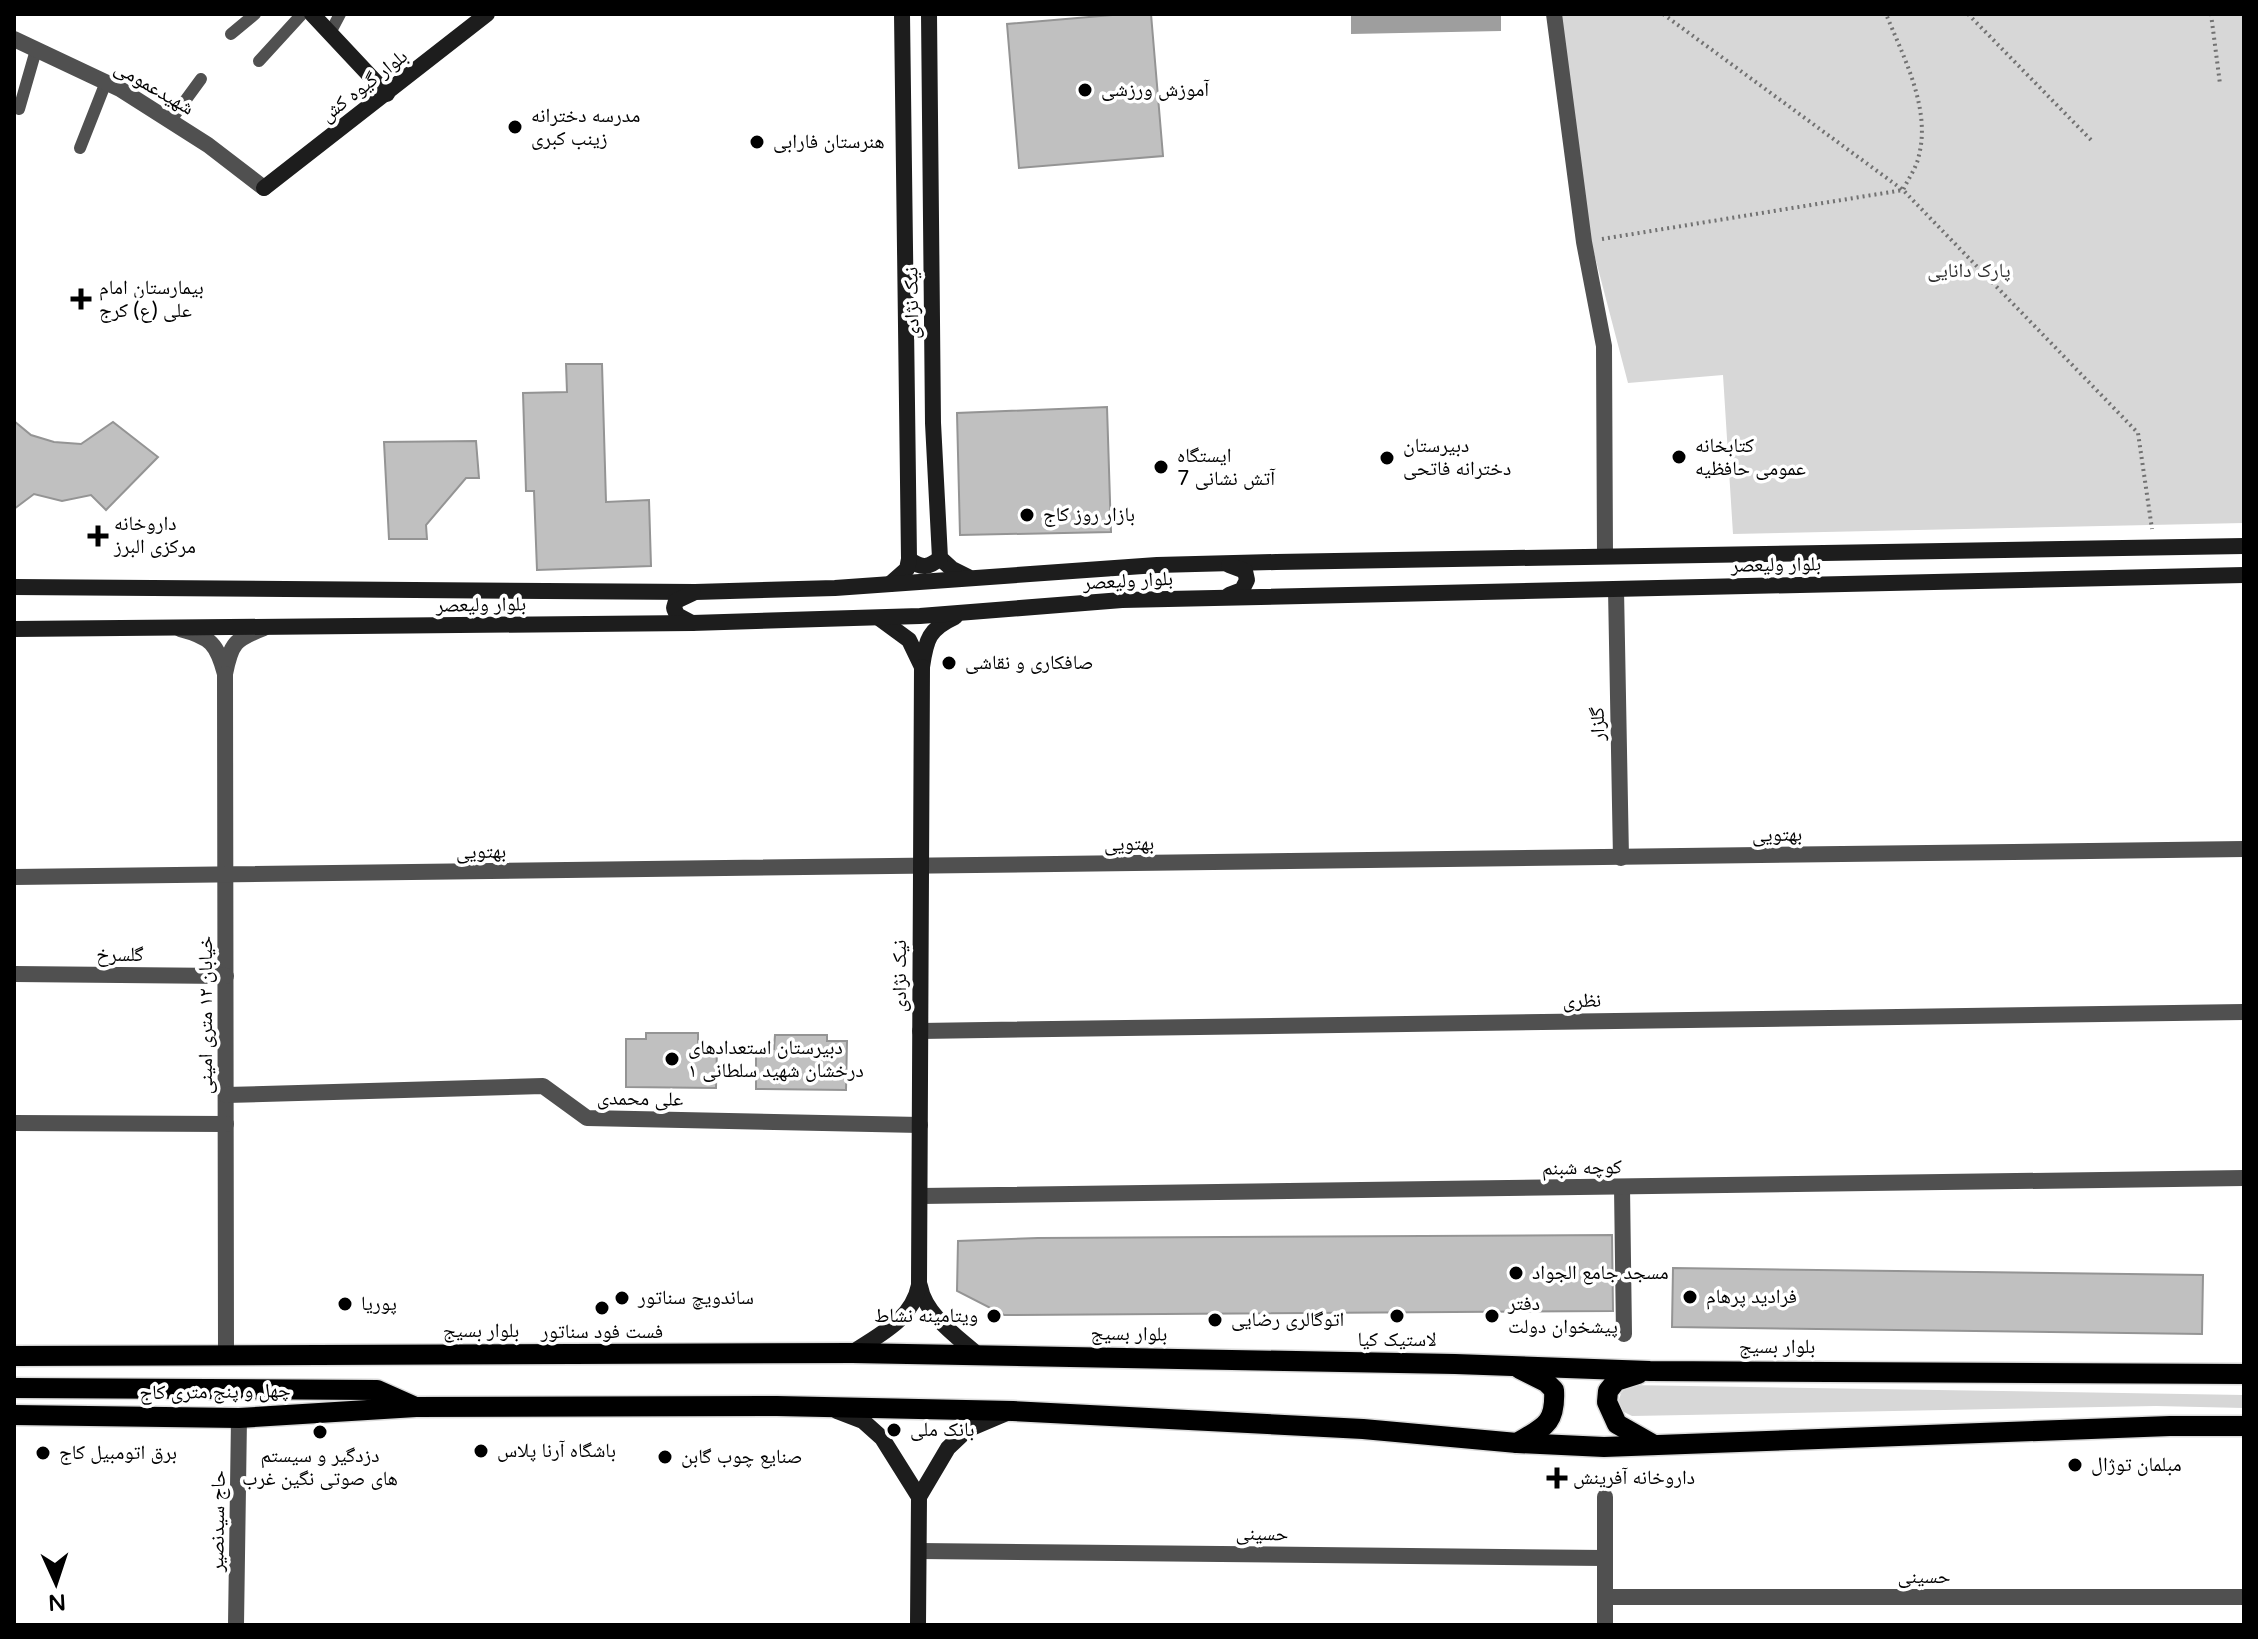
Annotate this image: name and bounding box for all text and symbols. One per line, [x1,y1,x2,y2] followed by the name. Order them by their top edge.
[316,44,412,128] street label: بلوار گیوه کش
[110,56,198,120] street label: شهیدعمومی
[1101,78,1210,102] place label: آموزش ورزشی
[1076,81,1094,99] marker: آموزش ورزشی
[531,104,640,151] place label: مدرسه دخترانه زینب کبری
[506,118,524,136] marker: مدرسه دخترانه زینب کبری
[773,130,885,154] place label: هنرستان فارابی
[748,133,766,151] marker: هنرستان فارابی
[1927,259,2011,283] park label: پارک دانایی
[899,267,925,339] street label: نیک نژادی
[99,276,204,323] place label: بیمارستان امام علی (ع) کرج
[70,288,92,310] marker: بیمارستان امام علی (ع) کرج
[1403,434,1511,481] place label: دبیرستان دخترانه فاتحی
[1695,434,1806,481] place label: کتابخانه عمومی حافظیه
[1177,444,1276,491] place label: ایستگاه آتش نشانی 7
[1670,448,1688,466] marker: کتابخانه عمومی حافظیه
[1378,449,1396,467] marker: دبیرستان دخترانه فاتحی
[1152,458,1170,476] marker: ایستگاه آتش نشانی 7
[1043,503,1135,527] place label: بازار روز کاج
[1018,506,1036,524] marker: بازار روز کاج
[113,512,196,559] place label: داروخانه مرکزی البرز
[89,527,107,545] marker: داروخانه مرکزی البرز
[1730,552,1821,578] street label: بلوار ولیعصر
[1081,567,1174,595] street label: بلوار ولیعصر
[435,592,526,618] street label: بلوار ولیعصر
[965,651,1093,675] place label: صافکاری و نقاشی
[940,654,958,672] marker: صافکاری و نقاشی
[1586,707,1610,742] street label: گلزار
[1752,823,1802,847] street label: بهتویی
[1104,832,1154,856] street label: بهتویی
[456,840,506,864] street label: بهتویی
[194,936,218,1094] street label: خیابان ۱۲ متری امینی
[888,940,912,1012] street label: نیک نژادی
[96,943,144,967] street label: گلسرخ
[1563,989,1601,1013] street label: نظری
[688,1036,864,1083] place label: دبیرستان استعدادهای درخشان شهید سلطانی ۱
[663,1050,681,1068] marker: دبیرستان استعدادهای درخشان شهید سلطانی ۱
[597,1086,683,1112] street label: علی محمدی
[1542,1155,1622,1182] street label: کوچه شبنم
[1532,1261,1669,1285] place label: مسجد جامع الجواد
[1507,1264,1525,1282] marker: مسجد جامع الجواد
[1706,1285,1797,1310] place label: فرادید پرهام
[637,1286,754,1310] place label: ساندویچ سناتور
[1681,1288,1699,1306] marker: فرادید پرهام
[613,1289,631,1307] marker: ساندویچ سناتور
[361,1292,397,1316] place label: پوریا
[1507,1292,1618,1339] place label: دفتر پیشخوان دولت
[336,1295,354,1313] marker: پوریا
[593,1299,611,1317] marker: فست فود سناتور
[874,1304,978,1328] place label: ویتامینه نشاط
[985,1307,1003,1325] marker: ویتامینه نشاط
[1388,1307,1406,1325] marker: لاستیک کیا
[1483,1307,1501,1325] marker: دفتر پیشخوان دولت
[1231,1308,1344,1332] place label: اتوگالری رضایی
[1206,1311,1224,1329] marker: اتوگالری رضایی
[443,1319,519,1343] street label: بلوار بسیج
[540,1320,663,1344] place label: فست فود سناتور
[1090,1321,1168,1347] street label: بلوار بسیج
[1357,1328,1437,1352] place label: لاستیک کیا
[1739,1335,1815,1359] street label: بلوار بسیج
[139,1379,291,1405] street label: چهل و پنج متری کاج
[910,1418,975,1442] place label: بانک ملی
[885,1421,903,1439] marker: بانک ملی
[311,1423,329,1441] marker: دزدگیر و سیستم های صوتی نگین غرب
[497,1439,616,1463] place label: باشگاه آرنا پلاس
[59,1441,177,1465] place label: برق اتومبیل کاج
[472,1442,490,1460] marker: باشگاه آرنا پلاس
[34,1444,52,1462] marker: برق اتومبیل کاج
[242,1444,398,1491] place label: دزدگیر و سیستم های صوتی نگین غرب
[681,1445,803,1469] place label: صنایع چوب گابن
[656,1448,674,1466] marker: صنایع چوب گابن
[2091,1453,2182,1477] place label: مبلمان توژال
[2066,1456,2084,1474] marker: مبلمان توژال
[1573,1466,1695,1490] place label: داروخانه آفرینش
[1548,1469,1566,1487] marker: داروخانه آفرینش
[205,1470,231,1573] street label: حاج سیدنصیر
[1235,1522,1289,1546] street label: حسینی
[16,1543,96,1623] north arrow
[1898,1565,1951,1589] street label: حسینی
[47,1589,66,1615] text: N

